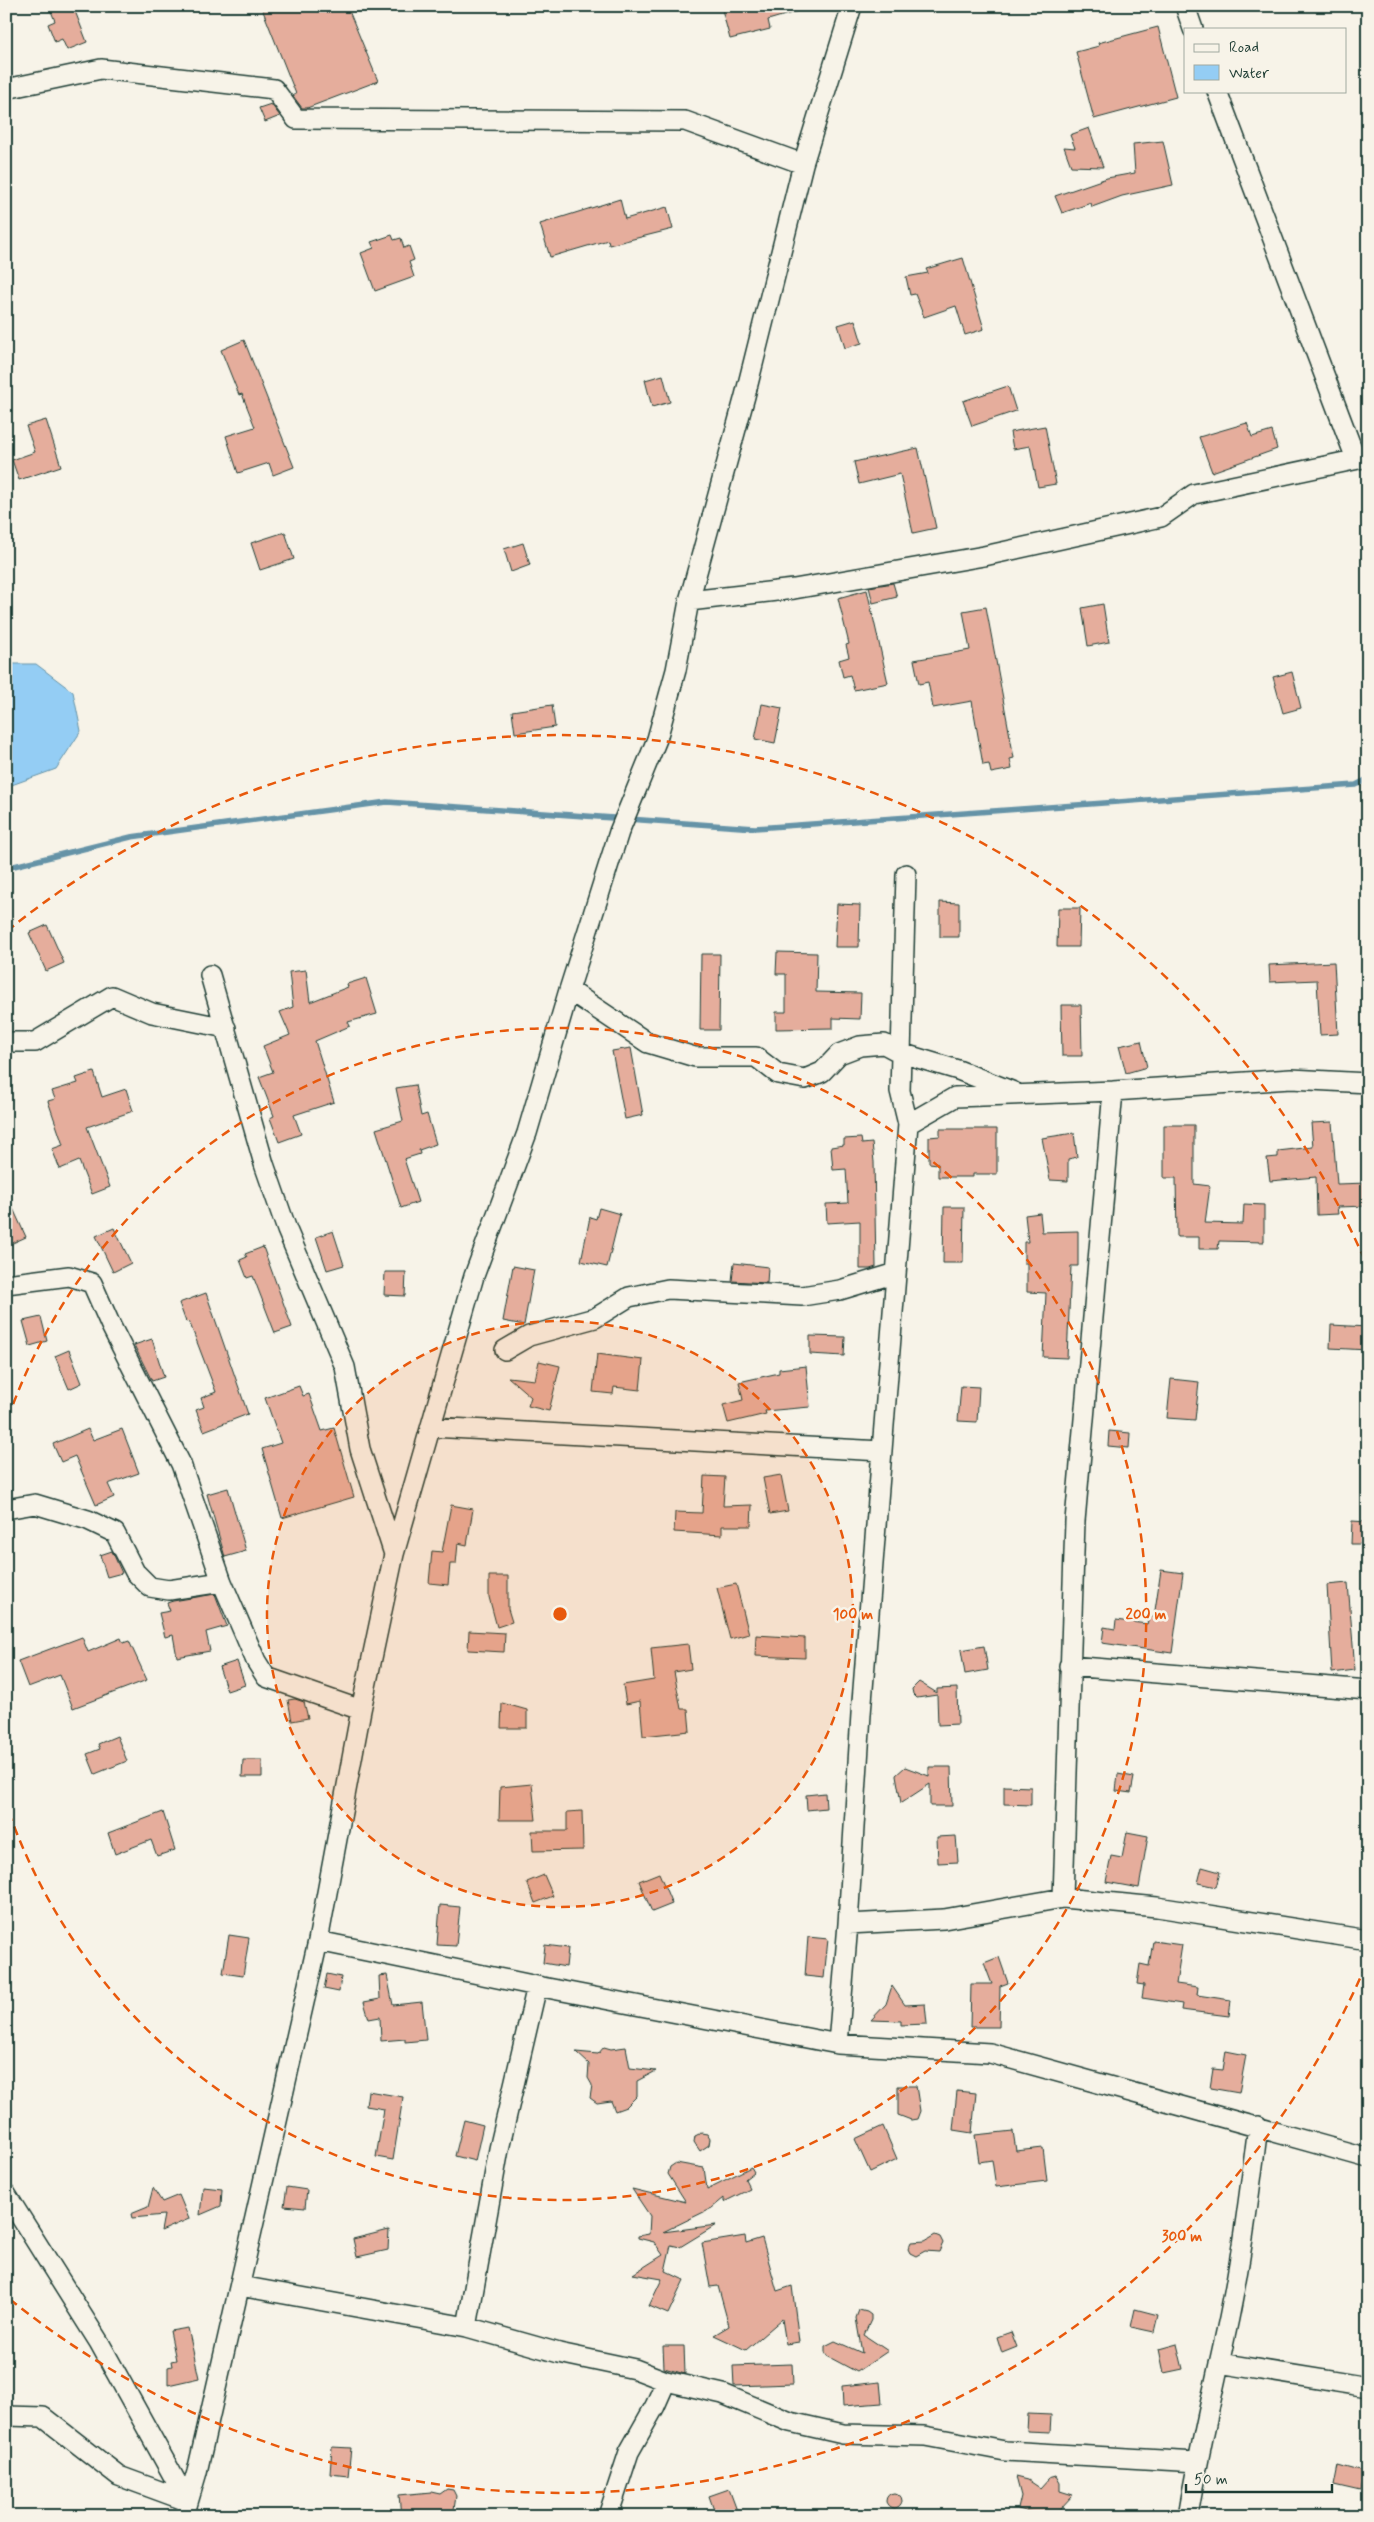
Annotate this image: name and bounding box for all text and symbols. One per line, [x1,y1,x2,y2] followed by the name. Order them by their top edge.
[1184,28,1346,92] legend
[1229,38,1259,58] text: Road
[1229,64,1269,84] text: Water
[551,1605,569,1623] centre of rings
[833,1605,873,1625] text: 100 m
[1126,1605,1167,1625] text: 200 m
[1162,2227,1202,2247] text: 300 m
[1186,2462,1333,2494] scale bar
[1194,2470,1228,2490] text: 50 m

